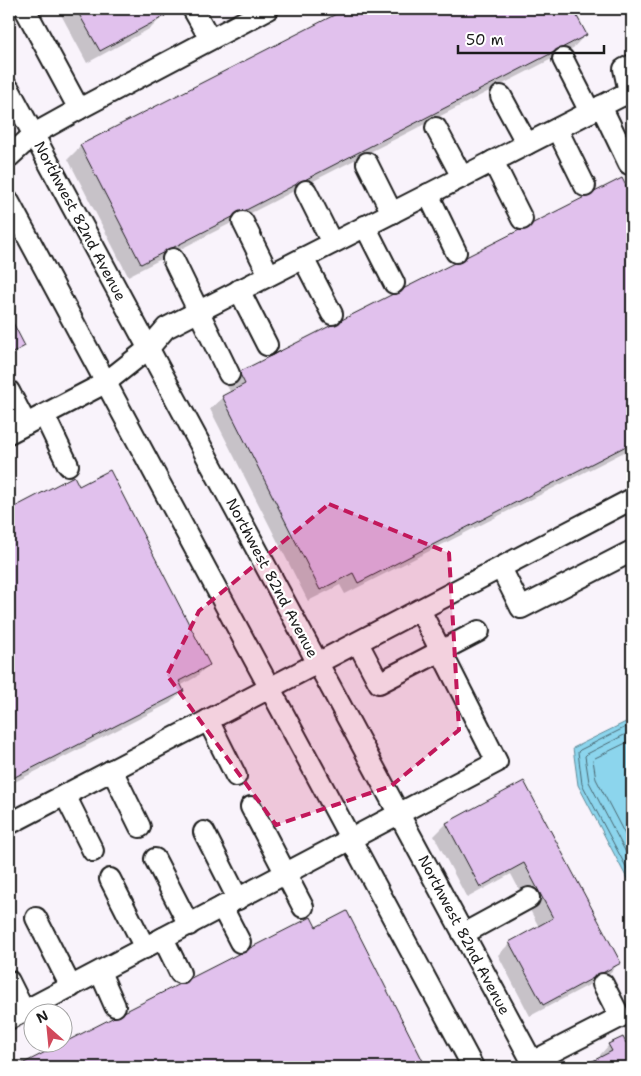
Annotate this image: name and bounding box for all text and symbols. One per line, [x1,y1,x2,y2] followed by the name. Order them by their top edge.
[458,22,605,54] scale bar
[466,30,504,50] text: 50 m
[29,138,131,304] street label: Northwest 82nd Avenue
[221,495,323,661] street label: Northwest 82nd Avenue
[413,852,515,1018] street label: Northwest 82nd Avenue
[22,1004,72,1054] north arrow
[33,1006,51,1027] text: N

